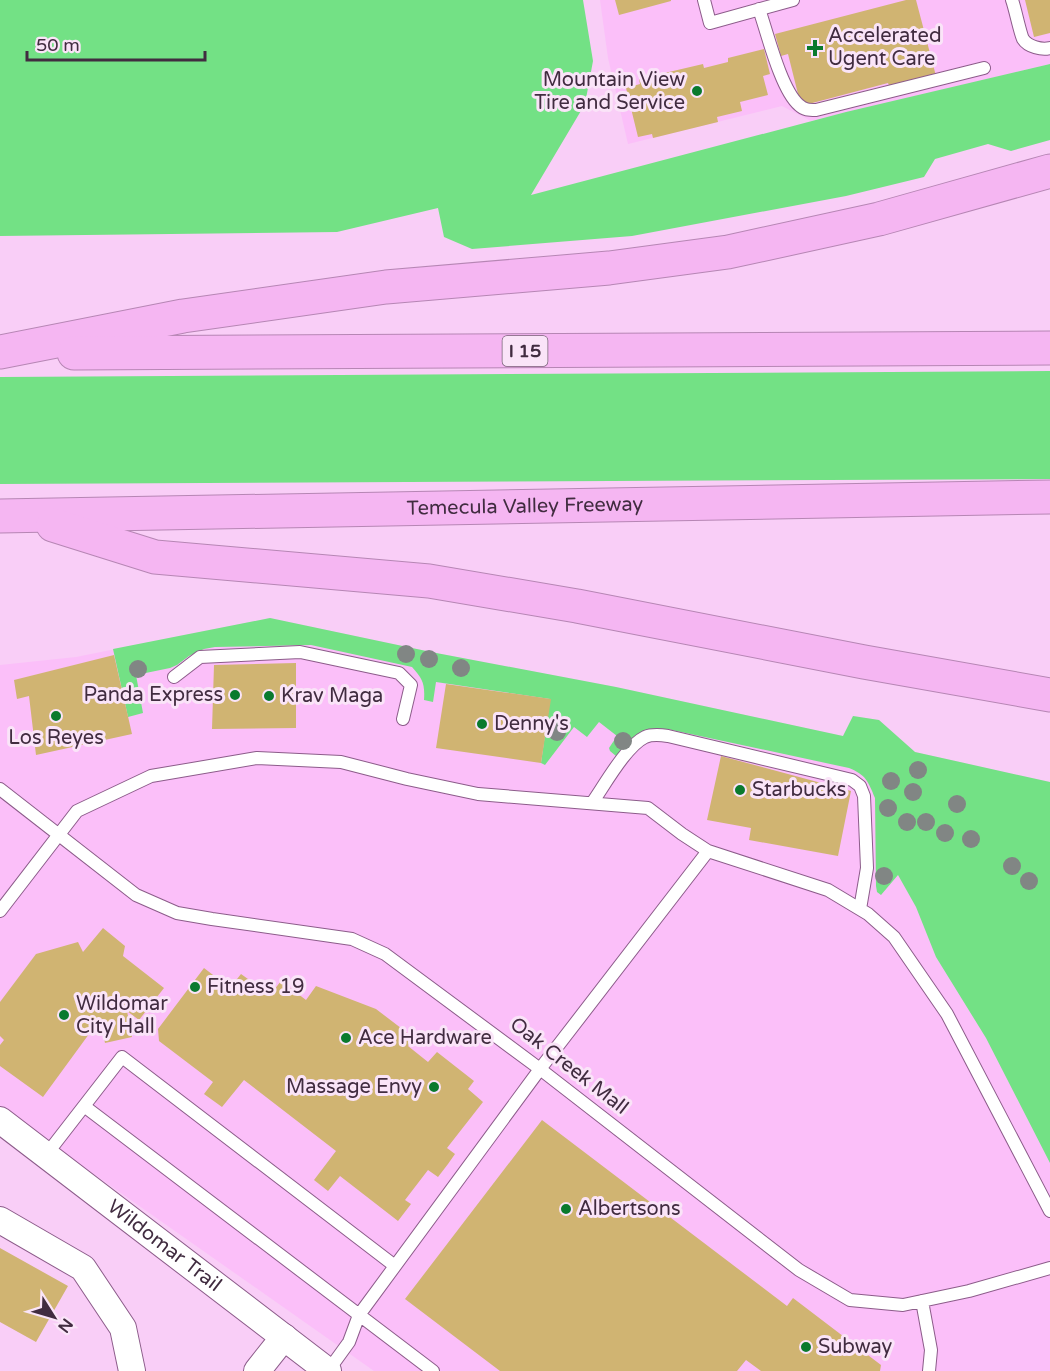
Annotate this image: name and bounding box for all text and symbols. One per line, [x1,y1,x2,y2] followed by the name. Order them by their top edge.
[27,24,206,62] scale bar
[828,24,942,71] place label: Accelerated Ugent Care
[36,34,80,56] text: 50 m
[806,39,824,57] marker: Accelerated Ugent Care
[534,68,685,115] place label: Mountain View Tire and Service
[690,84,704,98] marker: Mountain View Tire and Service
[502,336,548,366] road number: I 15
[406,492,644,521] street label: Temecula Valley Freeway
[84,683,223,707] place label: Panda Express
[281,684,383,708] place label: Krav Maga
[228,688,242,702] marker: Panda Express
[262,689,276,703] marker: Krav Maga
[49,709,63,723] marker: Los Reyes
[494,712,569,736] place label: Denny's
[475,717,489,731] marker: Denny's
[8,726,104,750] place label: Los Reyes
[752,778,846,802] place label: Starbucks
[733,783,747,797] marker: Starbucks
[207,975,305,999] place label: Fitness 19
[188,980,202,994] marker: Fitness 19
[76,992,168,1039] place label: Wildomar City Hall
[57,1008,71,1022] marker: Wildomar City Hall
[505,1012,633,1120] street label: Oak Creek Mall
[358,1026,492,1050] place label: Ace Hardware
[339,1031,353,1045] marker: Ace Hardware
[286,1075,422,1099] place label: Massage Envy
[427,1080,441,1094] marker: Massage Envy
[103,1195,226,1297] street label: Wildomar Trail
[578,1197,681,1221] place label: Albertsons
[559,1202,573,1216] marker: Albertsons
[24,1287,84,1347] north arrow
[53,1314,77,1337] text: N
[818,1335,893,1359] place label: Subway
[799,1340,813,1354] marker: Subway

